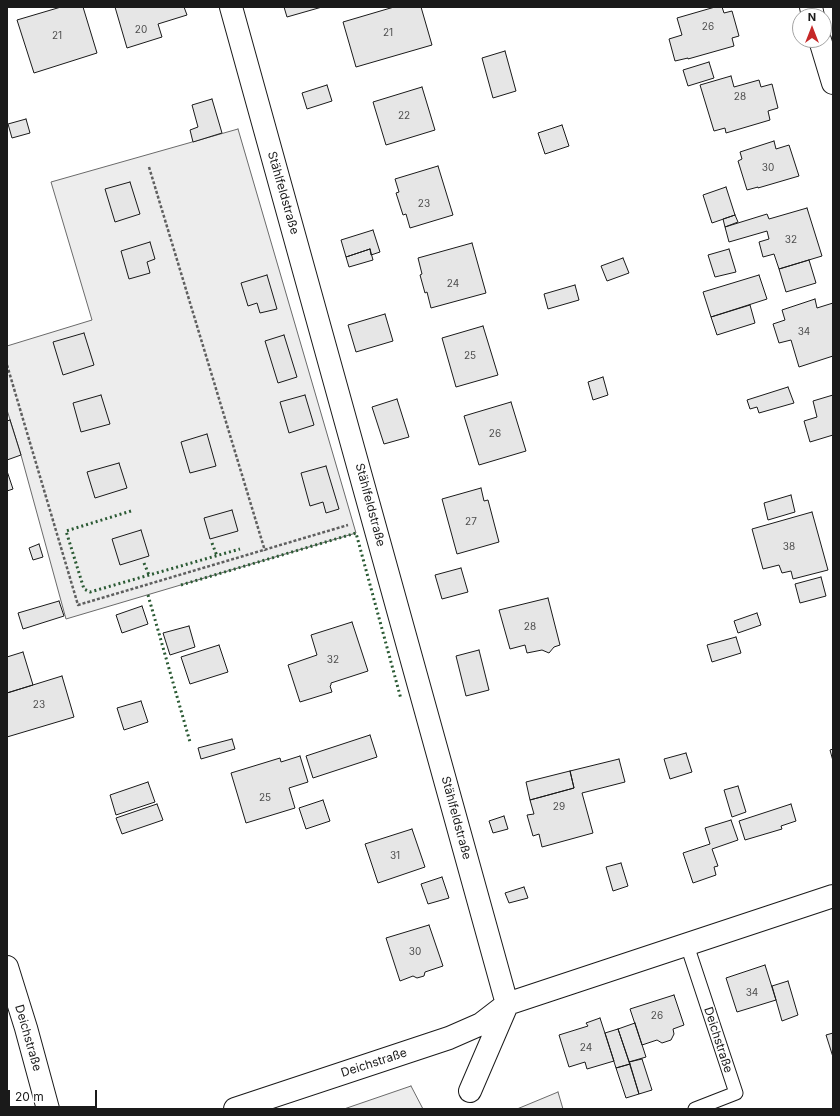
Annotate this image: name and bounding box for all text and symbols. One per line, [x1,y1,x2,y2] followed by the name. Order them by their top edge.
[792,8,832,48] north arrow
[808,10,816,24] text: N
[702,21,714,33] house number: 26
[135,24,147,36] house number: 20
[383,27,393,39] house number: 21
[52,30,62,42] house number: 21
[734,91,746,103] house number: 28
[398,110,410,122] house number: 22
[264,150,302,236] street label: Stählfeldstraße
[762,162,774,174] house number: 30
[418,198,430,210] house number: 23
[785,234,797,246] house number: 32
[447,278,459,290] house number: 24
[798,326,810,338] house number: 34
[464,350,476,362] house number: 25
[489,428,501,440] house number: 26
[352,462,388,548] street label: Stählfeldstraße
[465,516,477,528] house number: 27
[783,541,795,553] house number: 38
[524,621,536,633] house number: 28
[327,654,339,666] house number: 32
[33,699,45,711] house number: 23
[438,775,474,861] street label: Stählfeldstraße
[259,792,271,804] house number: 25
[553,801,565,813] house number: 29
[390,850,400,862] house number: 31
[409,946,421,958] house number: 30
[746,987,758,999] house number: 34
[12,1003,44,1073] street label: Deichstraße
[701,1005,735,1075] street label: Deichstraße
[651,1010,663,1022] house number: 26
[580,1042,592,1054] house number: 24
[339,1046,409,1080] street label: Deichstraße
[10,1082,99,1108] scale bar
[15,1089,44,1104] text: 20 m

